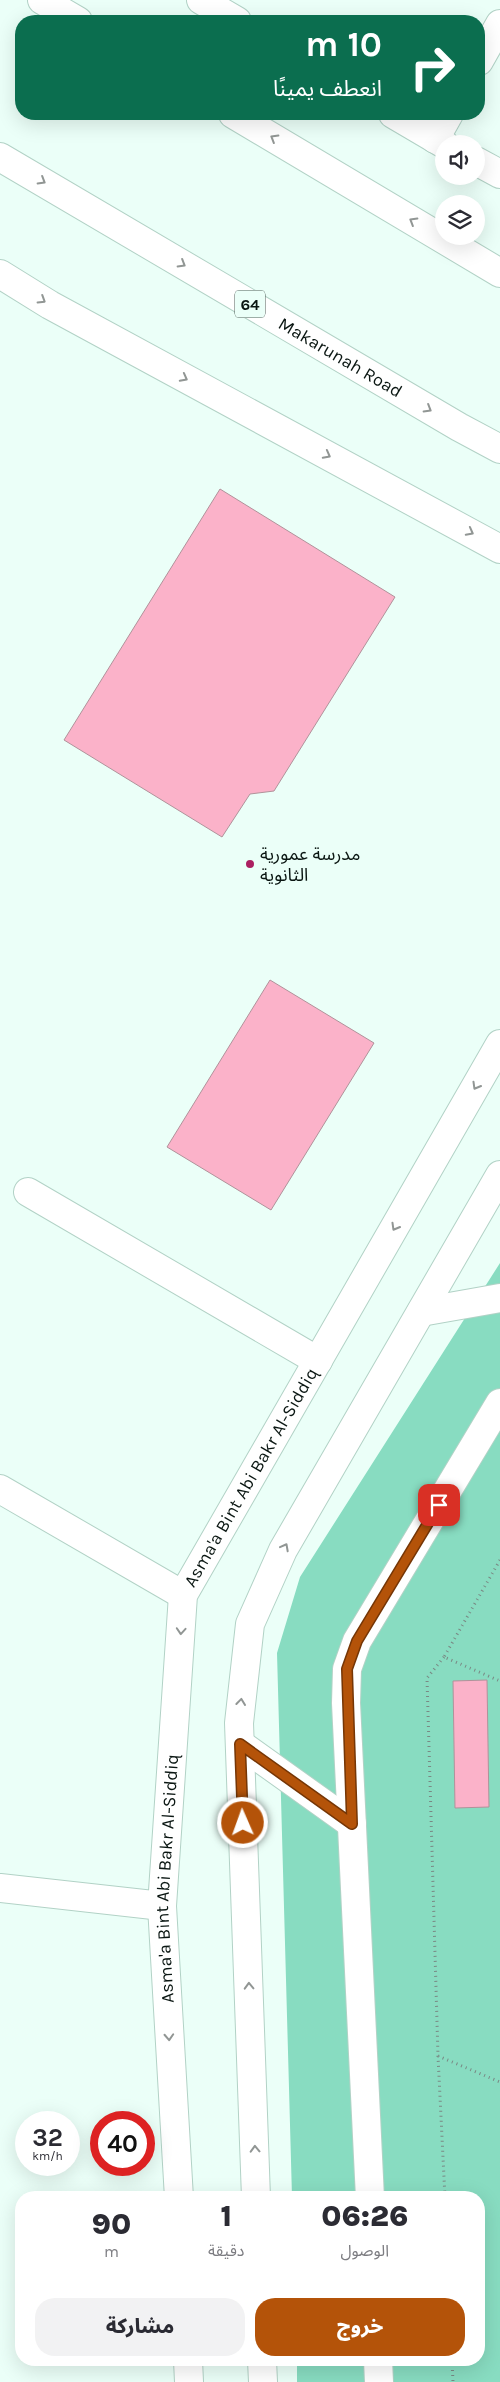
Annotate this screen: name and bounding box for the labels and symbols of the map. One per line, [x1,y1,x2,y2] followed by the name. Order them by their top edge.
[270,134,279,144] one-way arrow
[37,175,46,185] one-way arrow
[410,218,419,228] one-way arrow
[177,257,186,267] one-way arrow
[235,290,265,318] road number: 64
[36,293,45,303] one-way arrow
[275,312,406,402] street label: Makarunah Road
[179,372,188,382] one-way arrow
[422,402,431,412] one-way arrow
[322,449,331,459] one-way arrow
[465,526,474,536] one-way arrow
[260,843,360,886] place label: مدرسة عمورية الثانوية
[244,858,256,870] marker: مدرسة عمورية الثانوية
[472,1081,482,1090] one-way arrow
[391,1222,401,1231] one-way arrow
[179,1364,322,1591] street label: Asma'a Bint Abi Bakr Al-Siddiq
[418,1484,460,1526] pin
[279,1544,289,1553] one-way arrow
[175,1627,186,1635] one-way arrow
[235,1697,246,1705] one-way arrow
[151,1753,183,2004] street label: Asma'a Bint Abi Bakr Al-Siddiq
[216,1796,268,1848] position arrow
[243,1982,254,1990] one-way arrow
[164,2034,175,2042] one-way arrow
[90,2111,155,2176] speed limit sign: 40
[249,2145,260,2153] one-way arrow

